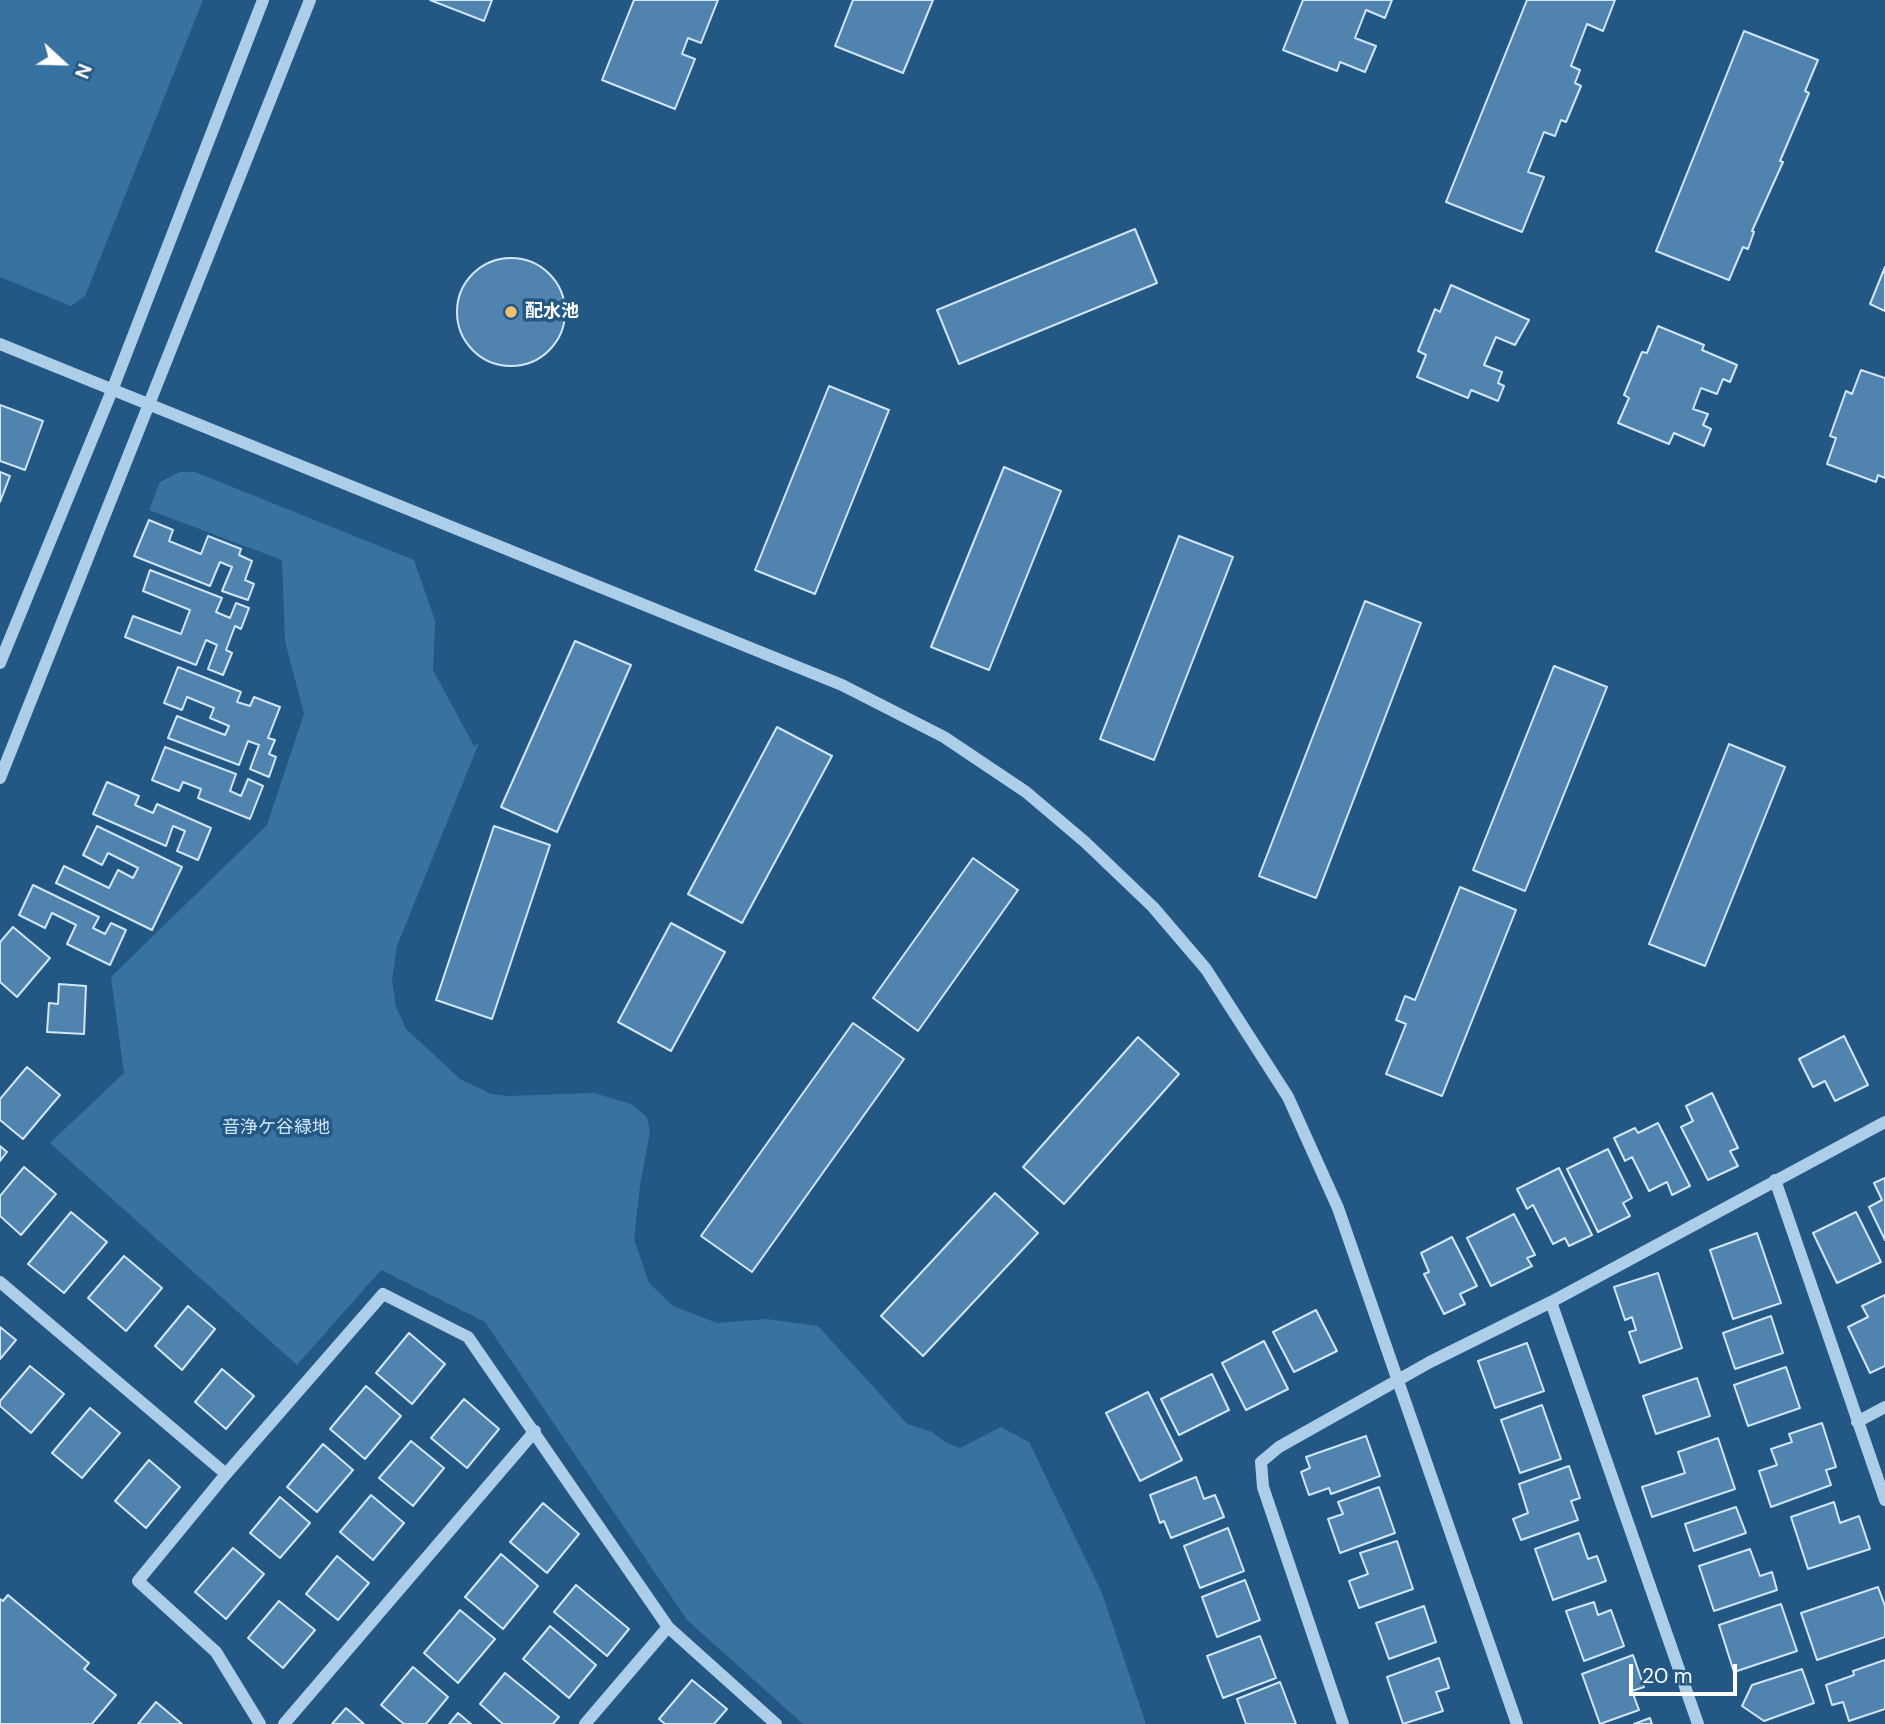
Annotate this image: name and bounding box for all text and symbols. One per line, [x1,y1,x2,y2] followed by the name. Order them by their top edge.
[28,28,98,98] north arrow
[69,60,97,82] text: N
[525,301,579,323] place label: 配水池
[503,304,519,320] marker: 配水池
[222,1117,330,1139] park label: 音浄ケ谷緑地
[1633,1650,1742,1694] scale bar
[1642,1662,1693,1690] text: 20 m

